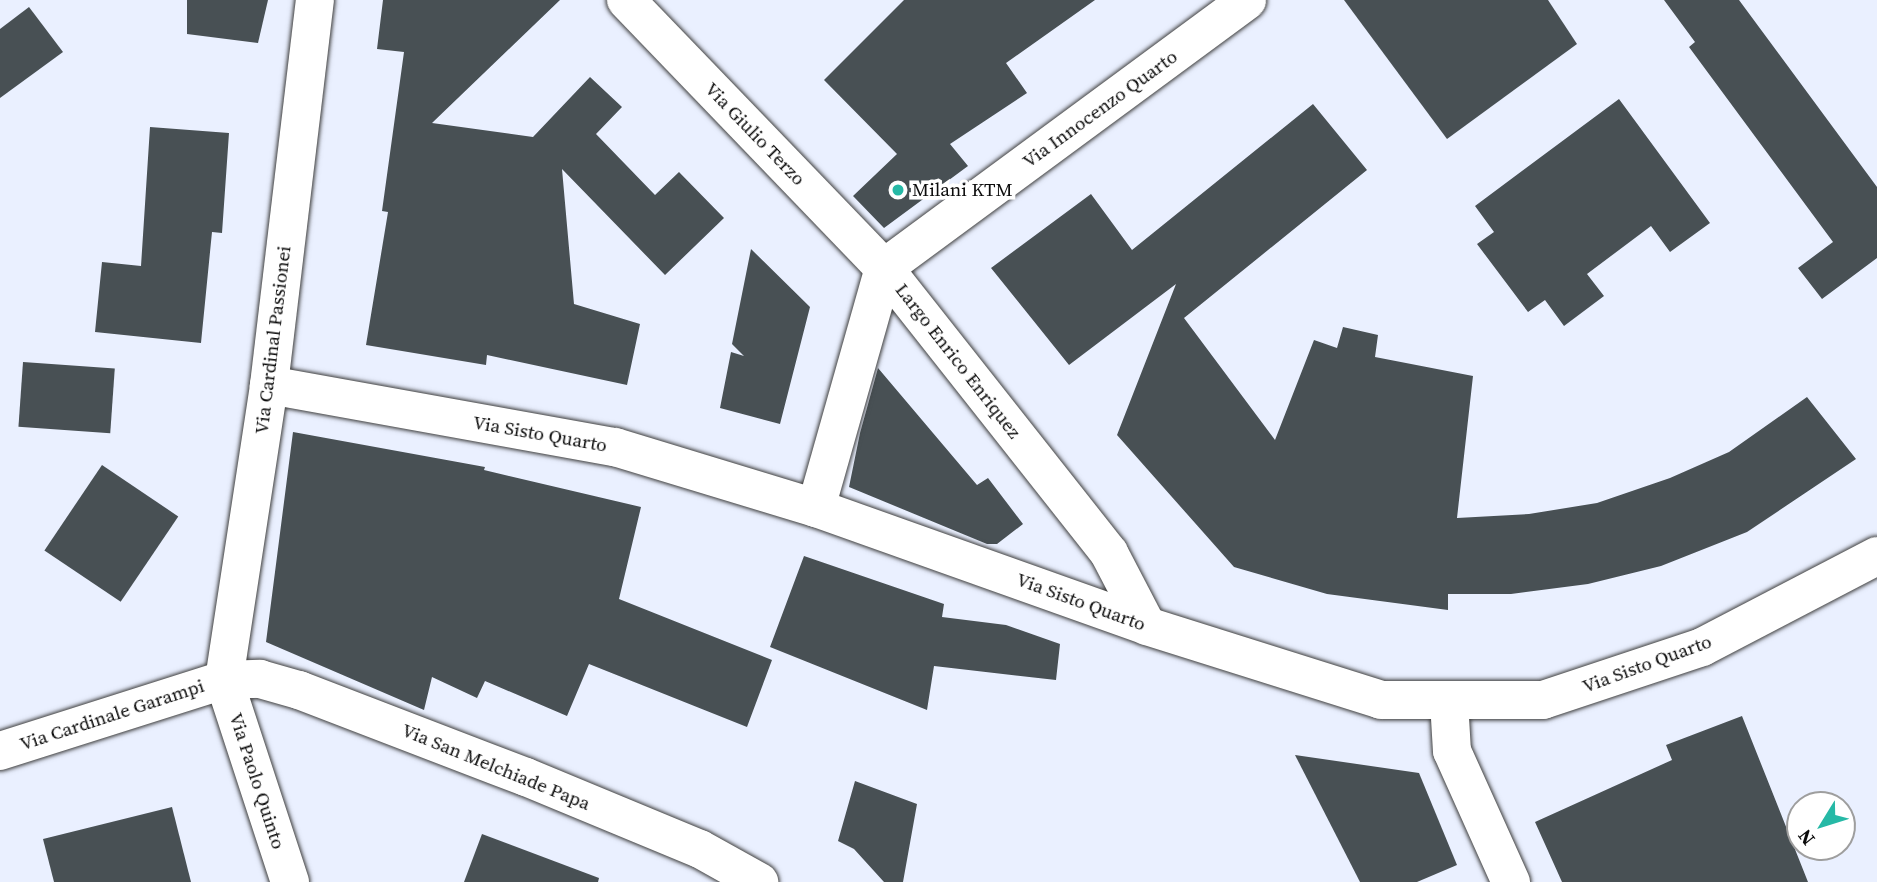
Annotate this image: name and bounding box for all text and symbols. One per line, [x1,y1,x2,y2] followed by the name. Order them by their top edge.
[1018,45,1182,173] street label: Via Innocenzo Quarto
[700,78,810,190] street label: Via Giulio Terzo
[912,179,1013,201] place label: Milani KTM
[890,182,906,198] marker: Milani KTM
[250,245,296,435] street label: Via Cardinal Passionei
[890,279,1026,443] street label: Largo Enrico Enriquez
[471,411,609,457] street label: Via Sisto Quarto
[1013,568,1149,636] street label: Via Sisto Quarto
[1579,630,1715,698] street label: Via Sisto Quarto
[17,674,207,756] street label: Via Cardinale Garampi
[224,710,290,852] street label: Via Paolo Quinto
[399,719,593,815] street label: Via San Melchiade Papa
[1786,791,1856,861] north arrow
[1792,824,1821,851] text: N

